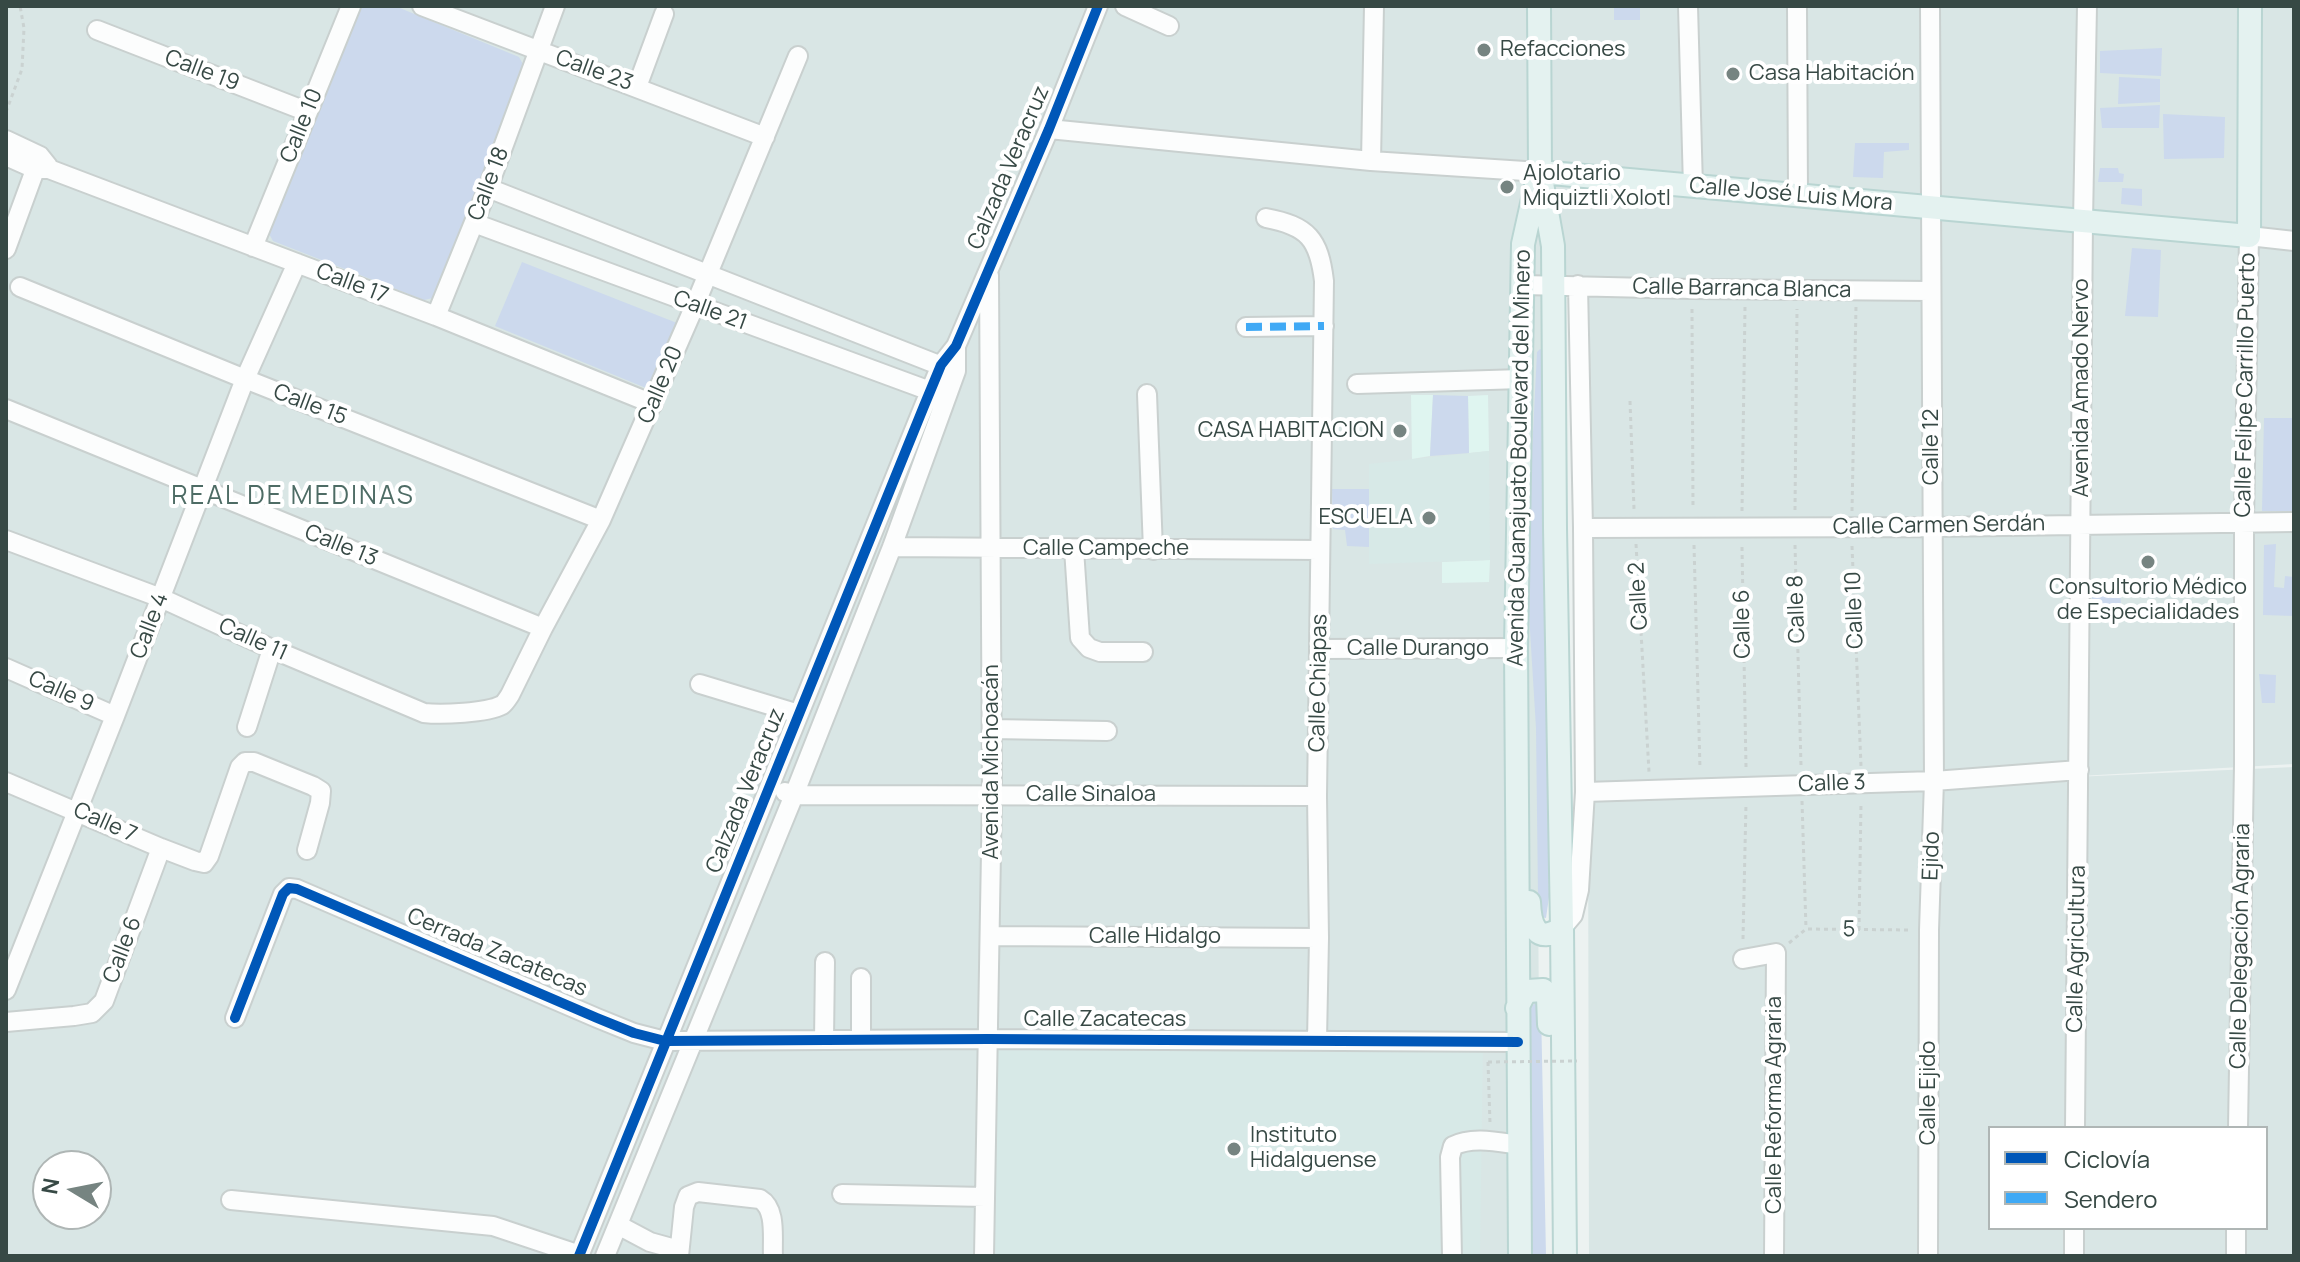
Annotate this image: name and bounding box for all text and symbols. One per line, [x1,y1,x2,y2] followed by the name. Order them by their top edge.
[1500,37,1626,63] place label: Refacciones
[1475,41,1493,59] marker: Refacciones
[161,45,243,97] street label: Calle 19
[552,45,636,97] street label: Calle 23
[1749,61,1915,87] place label: Casa Habitación
[1724,65,1742,83] marker: Casa Habitación
[963,82,1055,254] street label: Calzada Veracruz
[275,85,329,167] street label: Calle 10
[463,143,515,225] street label: Calle 18
[1523,161,1671,212] place label: Ajolotario Miquiztli Xolotl
[1688,173,1894,217] street label: Calle José Luis Mora
[1498,178,1516,196] marker: Ajolotario Miquiztli Xolotl
[1503,249,1537,667] street label: Avenida Guanajuato Boulevard del Minero
[2230,252,2262,518] street label: Calle Felipe Carrillo Puerto
[312,258,392,310] street label: Calle 17
[1632,274,1852,304] street label: Calle Barranca Blanca
[2069,278,2095,498] street label: Avenida Amado Nervo
[669,285,751,337] street label: Calle 21
[633,342,689,428] street label: Calle 20
[269,379,351,431] street label: Calle 15
[1919,409,1945,485] street label: Calle 12
[1198,418,1384,444] place label: CASA HABITACION
[1391,422,1409,440] marker: CASA HABITACION
[171,481,415,513] district label: REAL DE MEDINAS
[1319,505,1413,531] place label: ESCUELA
[1420,509,1438,527] marker: ESCUELA
[1833,511,2045,541] street label: Calle Carmen Serdán
[301,519,381,573] street label: Calle 13
[1023,536,1189,562] street label: Calle Campeche
[2139,553,2157,571] marker: Consultorio Médico de Especialidades
[1624,561,1654,631] street label: Calle 2
[1840,571,1870,649] street label: Calle 10
[1783,574,1811,644] street label: Calle 8
[2049,575,2247,626] place label: Consultorio Médico de Especialidades
[125,589,175,663] street label: Calle 4
[1729,589,1757,659] street label: Calle 6
[214,613,292,667] street label: Calle 11
[1305,614,1333,752] street label: Calle Chiapas
[1347,636,1489,662] street label: Calle Durango
[979,664,1005,860] street label: Avenida Michoacán
[24,666,98,718] street label: Calle 9
[701,705,791,877] street label: Calzada Veracruz
[1798,770,1866,798] street label: Calle 3
[1026,782,1156,808] street label: Calle Sinaloa
[69,797,141,849] street label: Calle 7
[2226,823,2256,1069] street label: Calle Delegación Agraria
[1918,831,1946,881] street label: Ejido
[2062,865,2092,1033] street label: Calle Agricultura
[403,903,591,1003] street label: Cerrada Zacatecas
[98,913,148,987] street label: Calle 6
[1842,917,1856,943] street label: 5
[1089,924,1221,950] street label: Calle Hidalgo
[1762,996,1788,1214] street label: Calle Reforma Agraria
[1024,1007,1186,1033] street label: Calle Zacatecas
[1916,1041,1942,1145] street label: Calle Ejido
[1250,1123,1377,1174] place label: Instituto Hidalguense
[1988,1126,2268,1230] legend
[1225,1140,1243,1158] marker: Instituto Hidalguense
[2064,1142,2150,1175] text: Ciclovía
[32,1150,112,1230] north arrow
[34,1176,66,1197] text: N
[2064,1182,2158,1215] text: Sendero

